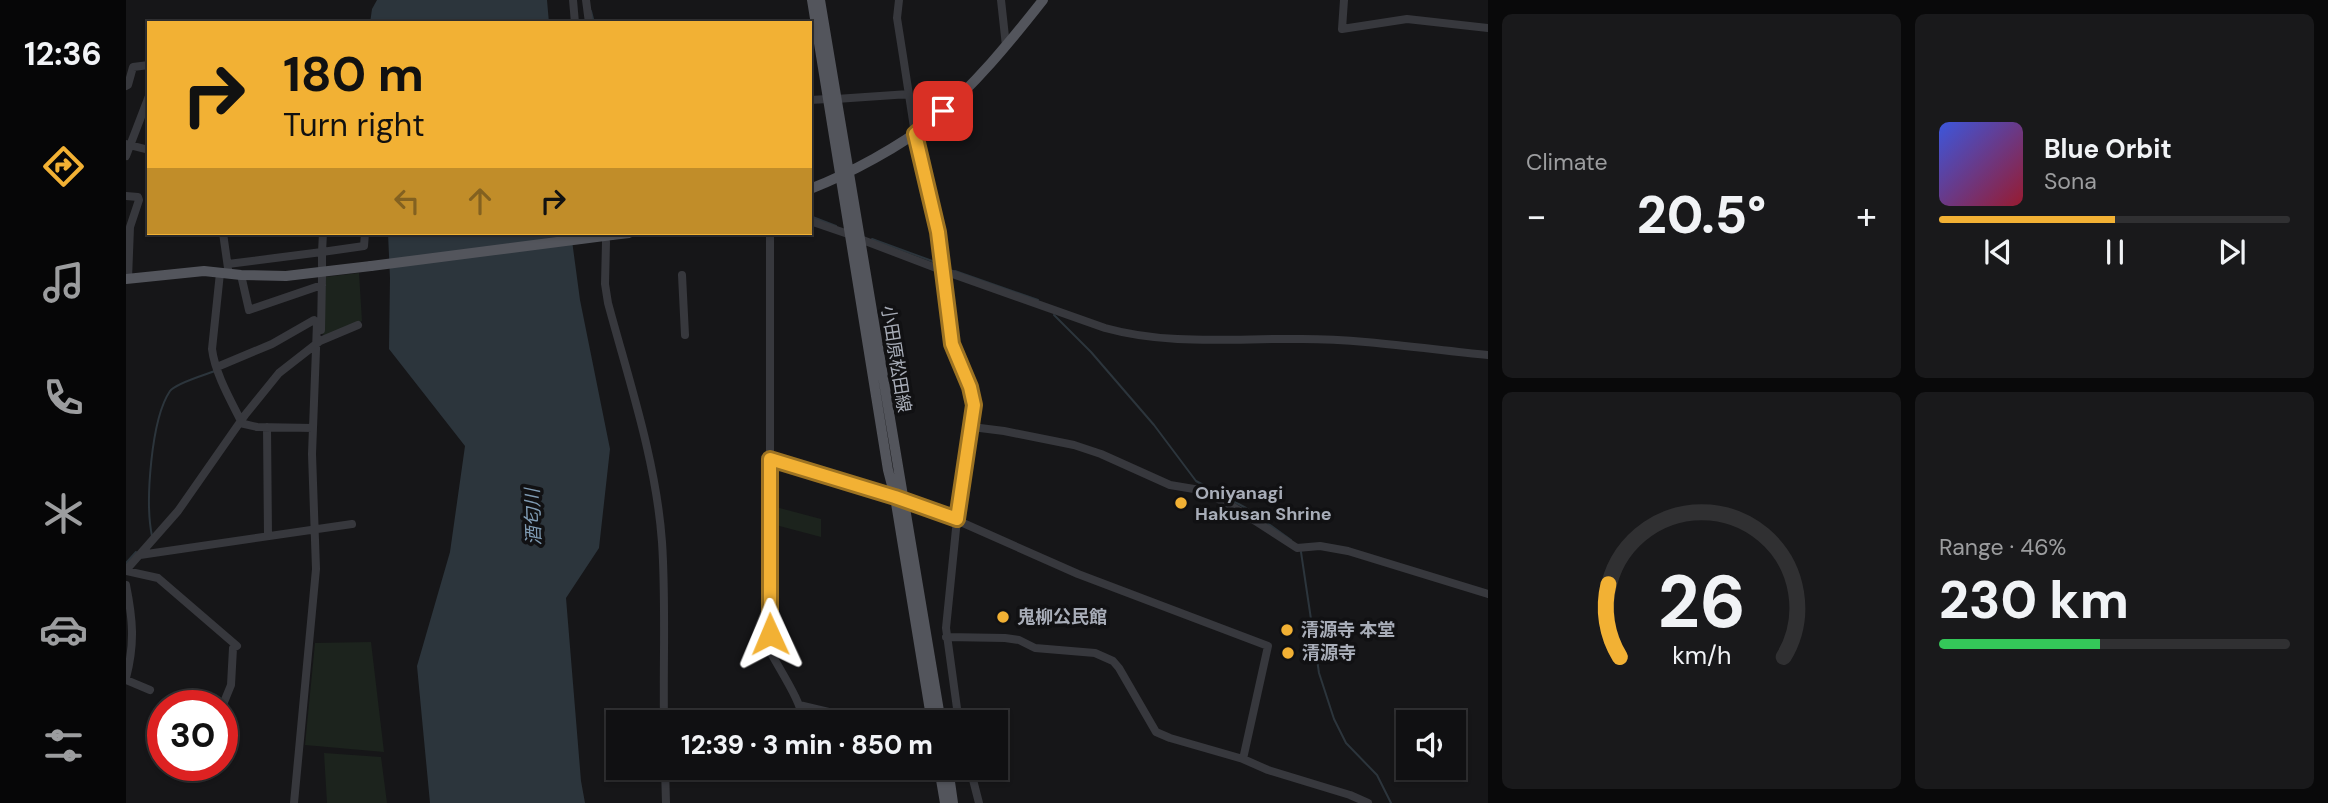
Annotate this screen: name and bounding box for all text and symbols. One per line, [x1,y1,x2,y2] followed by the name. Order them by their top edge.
[24,33,102,75] text: 12:36
[283,42,424,106] text: 180 m
[168,49,259,140] icon: right
[913,81,973,141] pin
[924,92,962,130] icon: arrive
[283,104,425,146] text: Turn right
[2044,132,2172,166] text: Blue Orbit
[39,142,88,191] icon: directions
[1526,147,1608,177] text: Climate
[2044,166,2097,196] text: Sona
[1637,181,1766,249] text: 20.5°
[388,182,426,220] icon: left
[461,182,499,220] icon: ahead
[534,182,572,220] icon: right
[1526,191,1547,241] text: −
[1856,191,1877,241] text: +
[1979,233,2017,271] icon: previous
[2096,233,2134,271] icon: pause
[2213,233,2251,271] icon: next
[39,258,88,307] icon: music
[876,304,916,414] street label: 小田原松田線
[39,373,88,422] icon: phone
[1195,481,1332,526] place label: Oniyanagi Hakusan Shrine
[519,486,546,546] water label: 酒匂川
[39,489,88,538] icon: climate
[1173,495,1189,511] marker: Oniyanagi Hakusan Shrine
[1939,532,2066,562] text: Range · 46%
[1657,555,1746,650] text: 26
[1939,566,2129,634] text: 230 km
[733,597,807,671] position arrow
[39,605,88,654] icon: car
[1017,605,1107,629] place label: 鬼柳公民館
[995,609,1011,625] marker: 鬼柳公民館
[1301,618,1395,642] place label: 清源寺 本堂
[1279,622,1295,638] marker: 清源寺 本堂
[1672,638,1731,671] text: km/h
[1302,641,1356,665] place label: 清源寺
[1280,645,1296,661] marker: 清源寺
[147,690,238,781] speed limit sign: 30
[1396,710,1466,780] map controls
[1396,710,1466,780] button: sound
[39,721,88,770] icon: filters
[681,728,933,762] text: 12:39 · 3 min · 850 m

